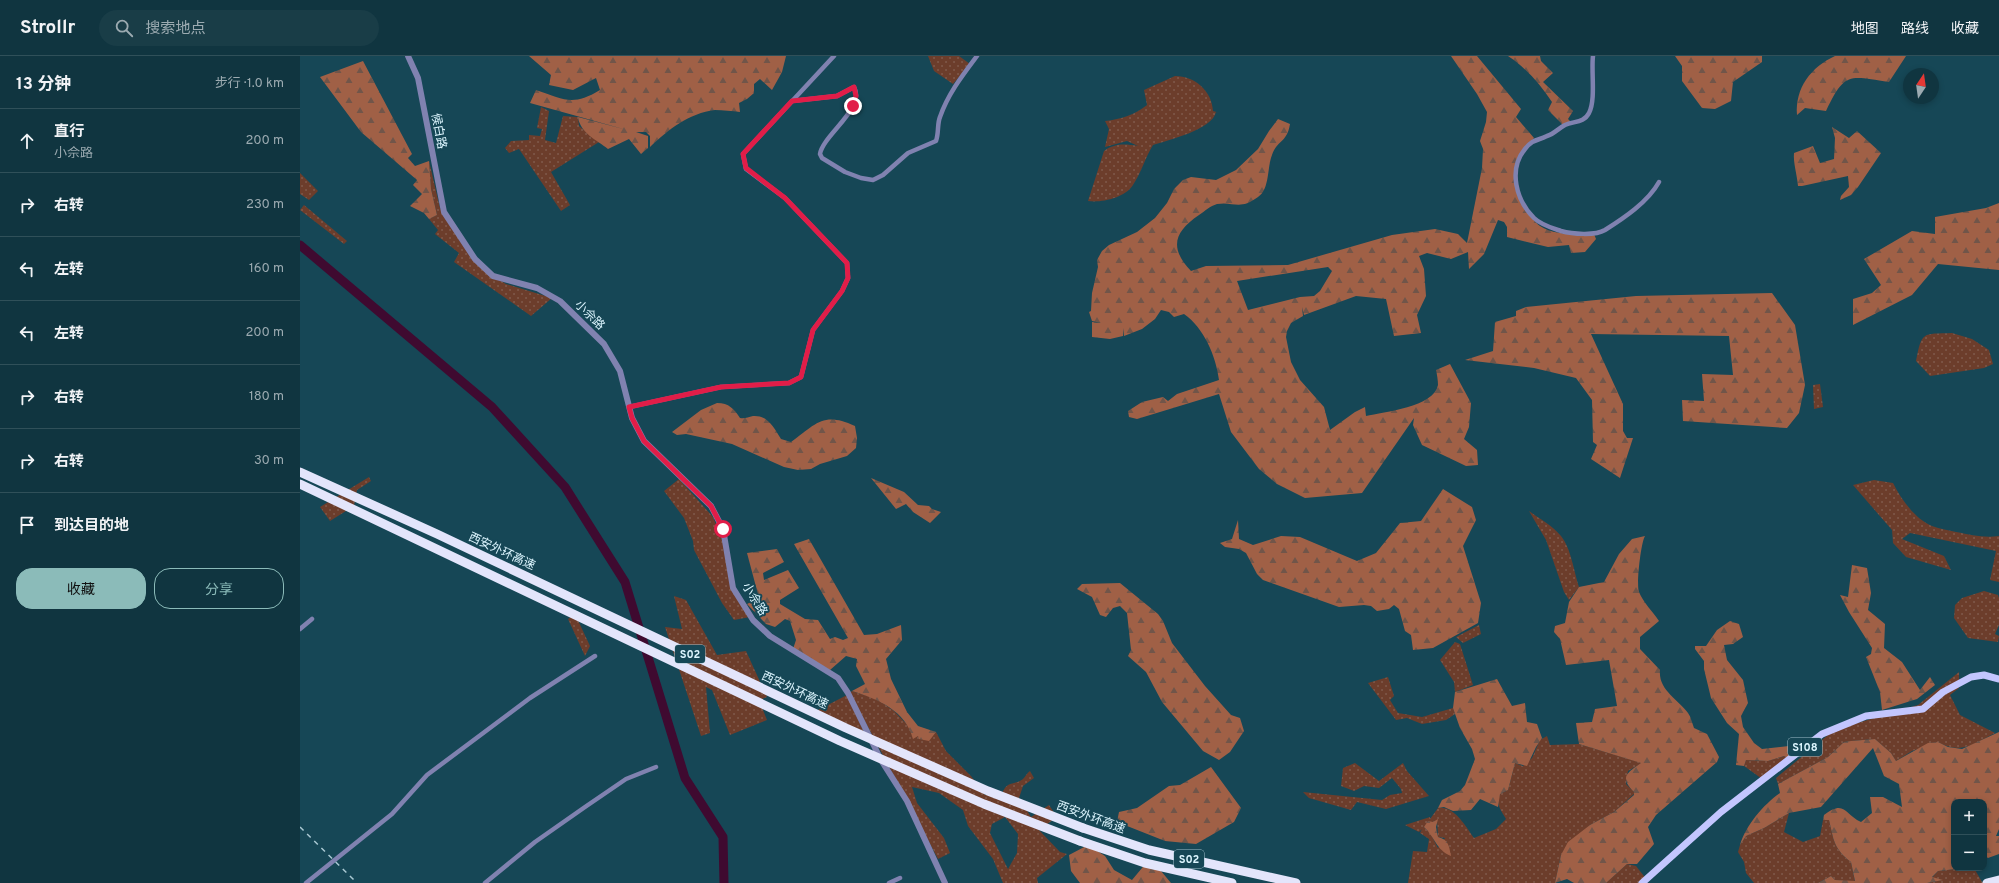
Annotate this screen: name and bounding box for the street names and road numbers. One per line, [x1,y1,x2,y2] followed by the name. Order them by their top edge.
[427,112,449,150] street label: 候白路
[571,297,608,334] street label: 小佘路
[466,529,538,574] street label: 西安外环高速
[738,580,770,619] street label: 小佘路
[675,645,705,663] road number: S02
[759,668,831,713] street label: 西安外环高速
[1788,738,1822,756] road number: S108
[1054,798,1127,838] street label: 西安外环高速
[1174,850,1204,868] road number: S02

